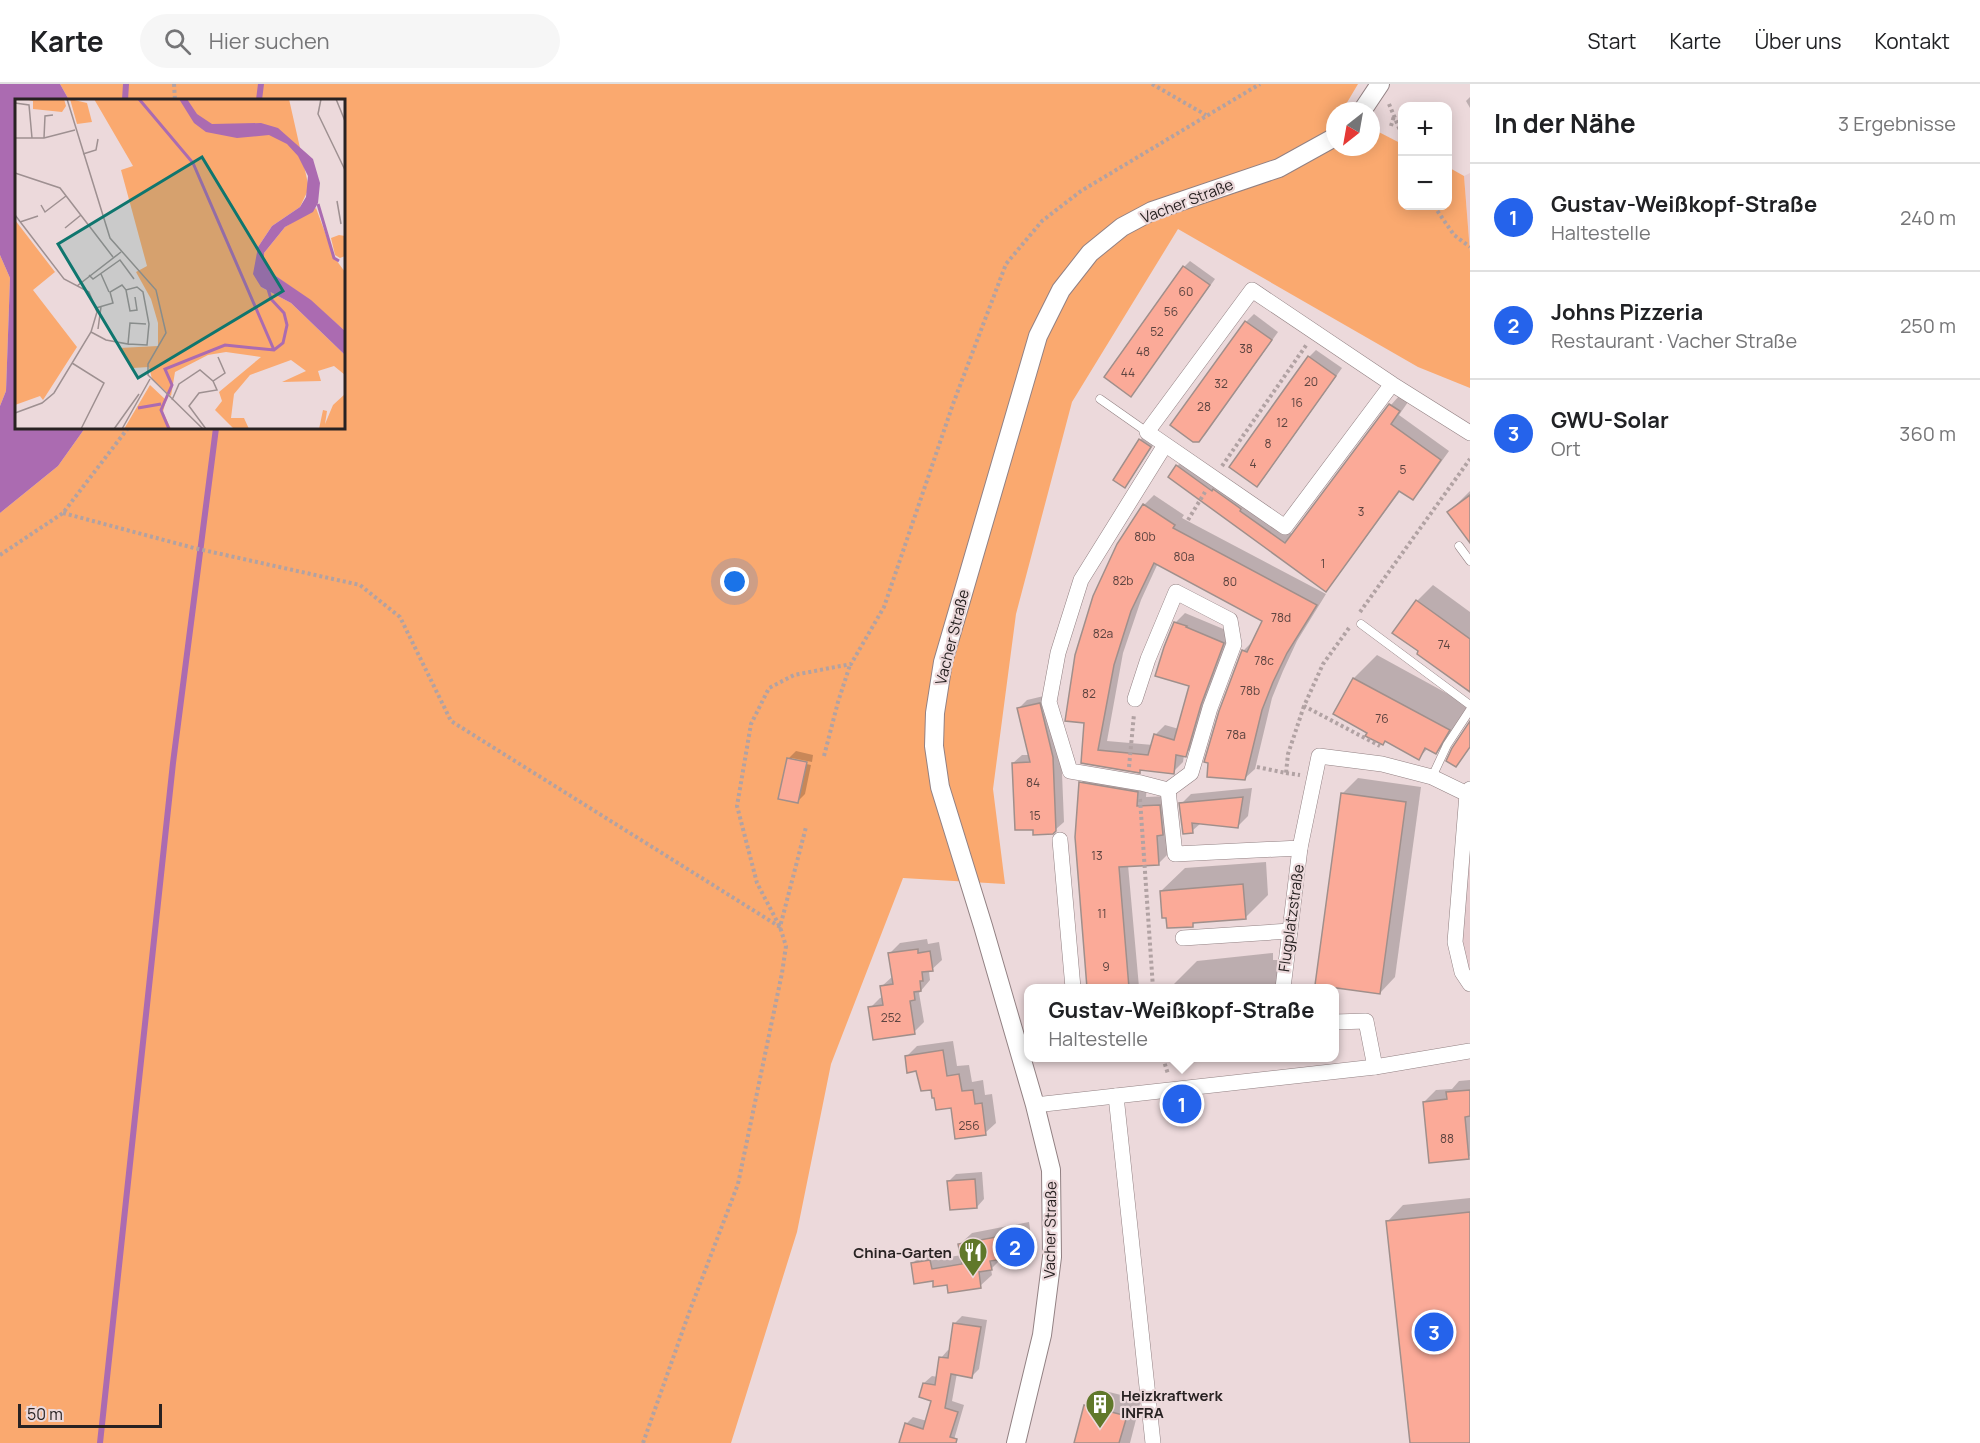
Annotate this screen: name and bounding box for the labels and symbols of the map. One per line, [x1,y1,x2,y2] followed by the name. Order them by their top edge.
[15,99,345,429] inset map
[1326,102,1380,156] north arrow
[1138,174,1237,228] street label: Vacher Straße
[1179,283,1193,300] house number: 60
[1164,303,1178,320] house number: 56
[1150,323,1164,340] house number: 52
[1239,340,1253,357] house number: 38
[1136,343,1150,360] house number: 48
[1121,364,1135,381] house number: 44
[1304,373,1318,390] house number: 20
[1214,375,1228,392] house number: 32
[1291,394,1303,411] house number: 16
[1197,398,1211,415] house number: 28
[1276,414,1288,431] house number: 12
[1265,435,1272,452] house number: 8
[1249,455,1257,472] house number: 4
[1400,461,1407,478] house number: 5
[1358,503,1364,520] house number: 3
[1134,528,1156,545] house number: 80b
[1174,548,1194,565] house number: 80a
[1321,555,1325,572] house number: 1
[720,567,749,596] your location
[1113,572,1133,589] house number: 82b
[1223,573,1237,590] house number: 80
[930,587,974,687] street label: Vacher Straße
[1271,609,1291,626] house number: 78d
[1093,625,1113,642] house number: 82a
[1438,636,1450,653] house number: 74
[1254,652,1274,669] house number: 78c
[1240,682,1260,699] house number: 78b
[1082,685,1096,702] house number: 82
[1375,710,1389,727] house number: 76
[1226,726,1246,743] house number: 78a
[1026,774,1040,791] house number: 84
[1029,807,1041,824] house number: 15
[1091,847,1103,864] house number: 13
[1273,863,1309,973] street label: Flugplatzstraße
[1097,905,1107,922] house number: 11
[1102,958,1110,975] house number: 9
[881,1009,901,1026] house number: 252
[1162,1082,1202,1126] pin: 1
[958,1117,980,1134] house number: 256
[1440,1130,1454,1147] house number: 88
[1039,1181,1061,1279] street label: Vacher Straße
[996,1224,1034,1270] pin: 2
[957,1236,989,1278] restaurant icon: China-Garten
[853,1242,952,1263] place label: China-Garten
[1414,1310,1454,1354] pin: 3
[1121,1385,1223,1423] place label: Heizkraftwerk INFRA
[1084,1388,1116,1430] building icon: Heizkraftwerk INFRA
[18,1401,162,1428] scale bar

